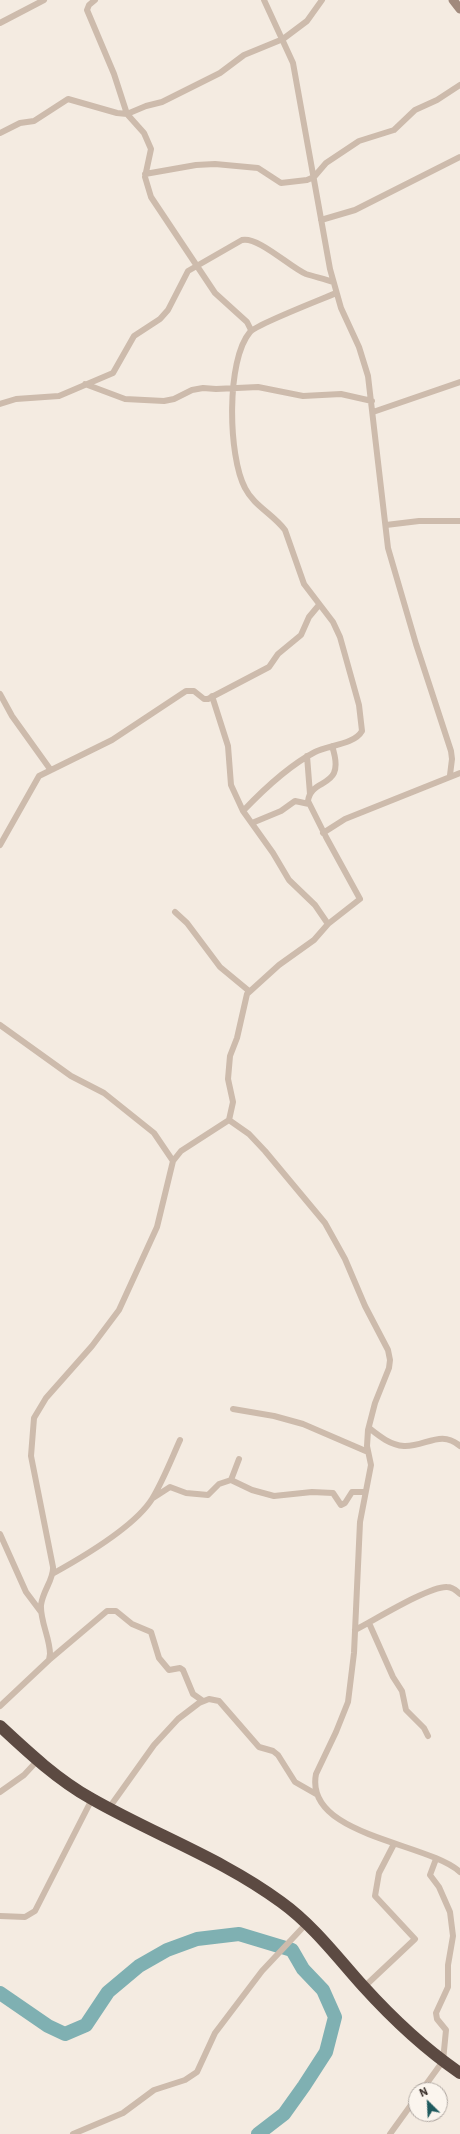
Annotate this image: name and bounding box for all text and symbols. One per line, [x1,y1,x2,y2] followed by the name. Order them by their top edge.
[408,2082,448,2122] north arrow
[417,2084,430,2100] text: N

